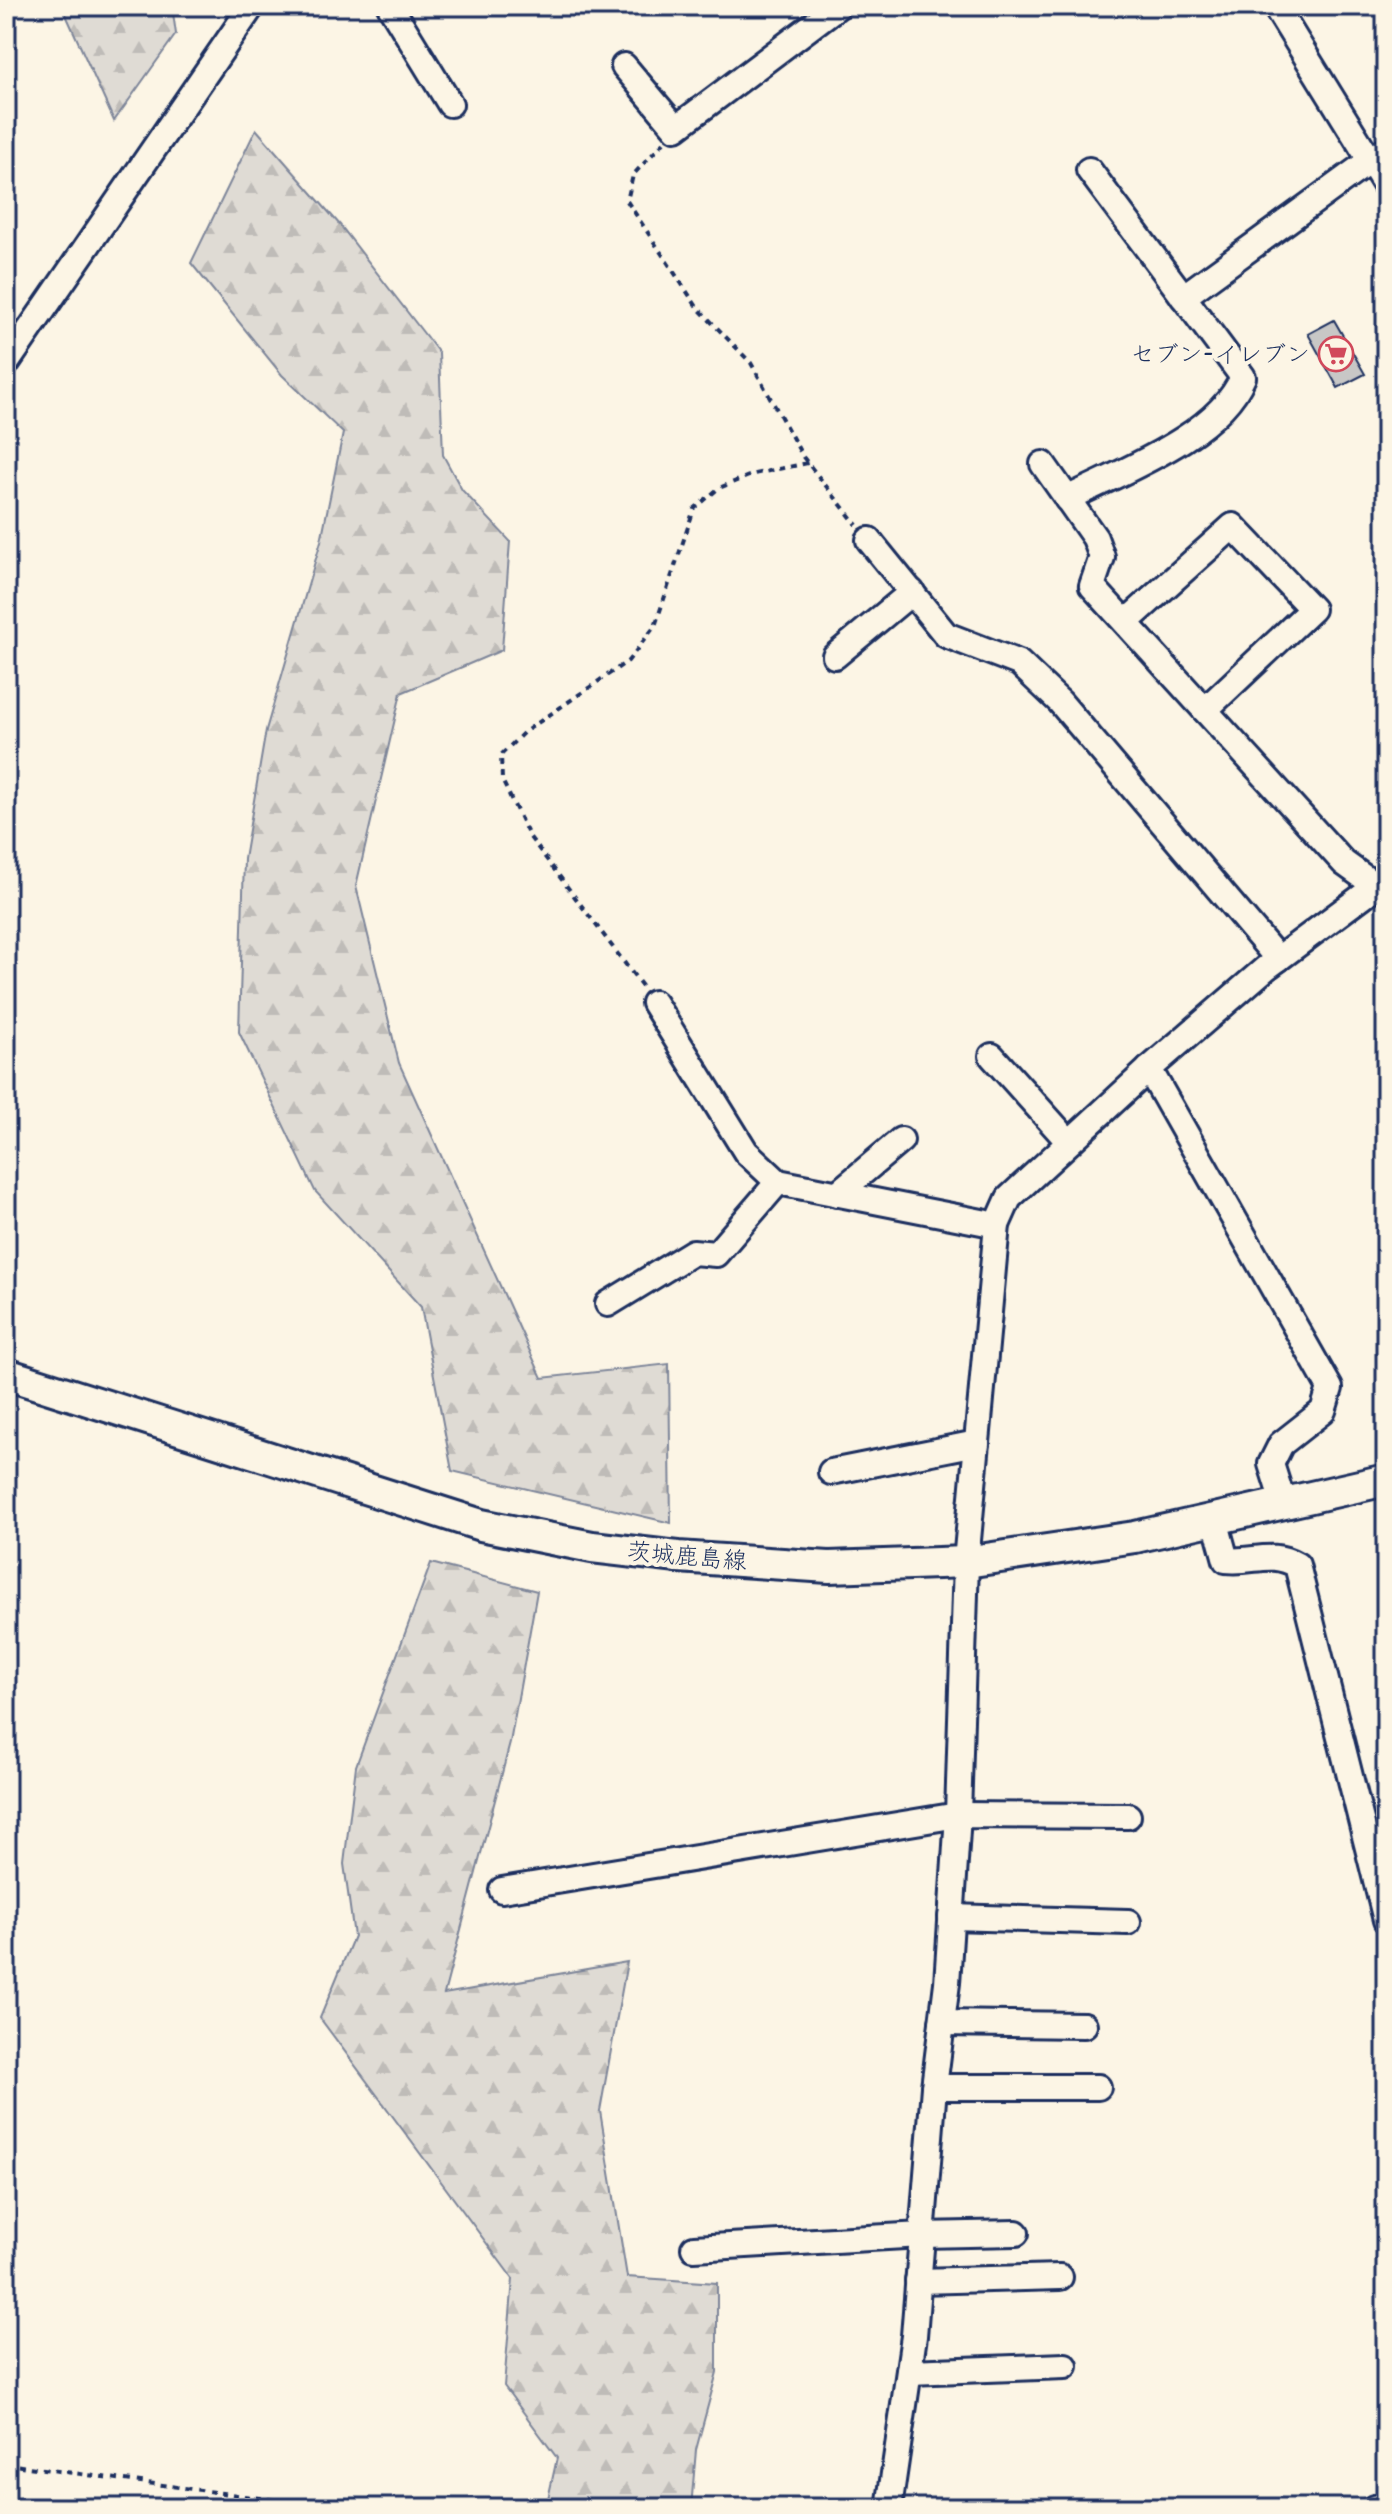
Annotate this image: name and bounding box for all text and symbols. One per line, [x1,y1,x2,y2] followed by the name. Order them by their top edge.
[1130,334,1310,370] place label: セブン-イレブン
[1317,335,1355,373] supermarket icon: セブン-イレブン
[626,1531,749,1577] street label: 茨城鹿島線

